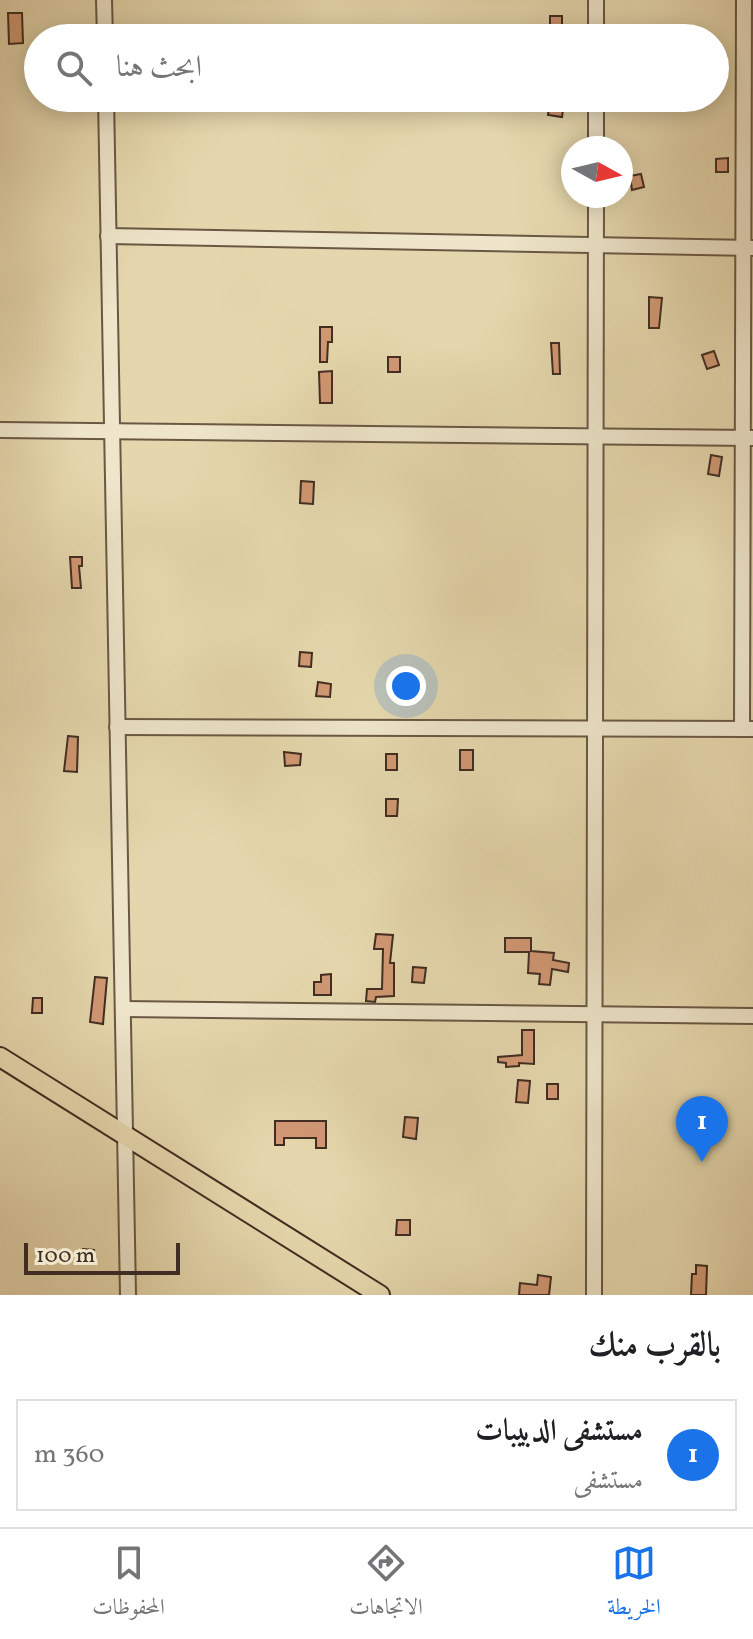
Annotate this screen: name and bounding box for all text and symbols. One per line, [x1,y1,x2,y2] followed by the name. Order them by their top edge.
[24,24,729,112] search box
[52,46,96,90] icon: search
[116,47,202,89] text: ابحث هنا
[561,136,633,208] north arrow
[386,666,426,706] your location
[676,1096,728,1162] pin: 1
[24,1239,180,1275] scale bar
[36,1241,95,1272] text: 100 m
[589,1323,721,1370] text: بالقرب منك
[475,1411,643,1453] text: مستشفى الدبيبات
[34,1437,104,1473] text: 360 m
[688,1437,698,1473] text: 1
[574,1463,643,1499] text: مستشفى
[92,1541,165,1628] tab: المحفوظات
[349,1541,423,1628] tab: الاتجاهات
[607,1541,661,1628] tab: الخريطة

